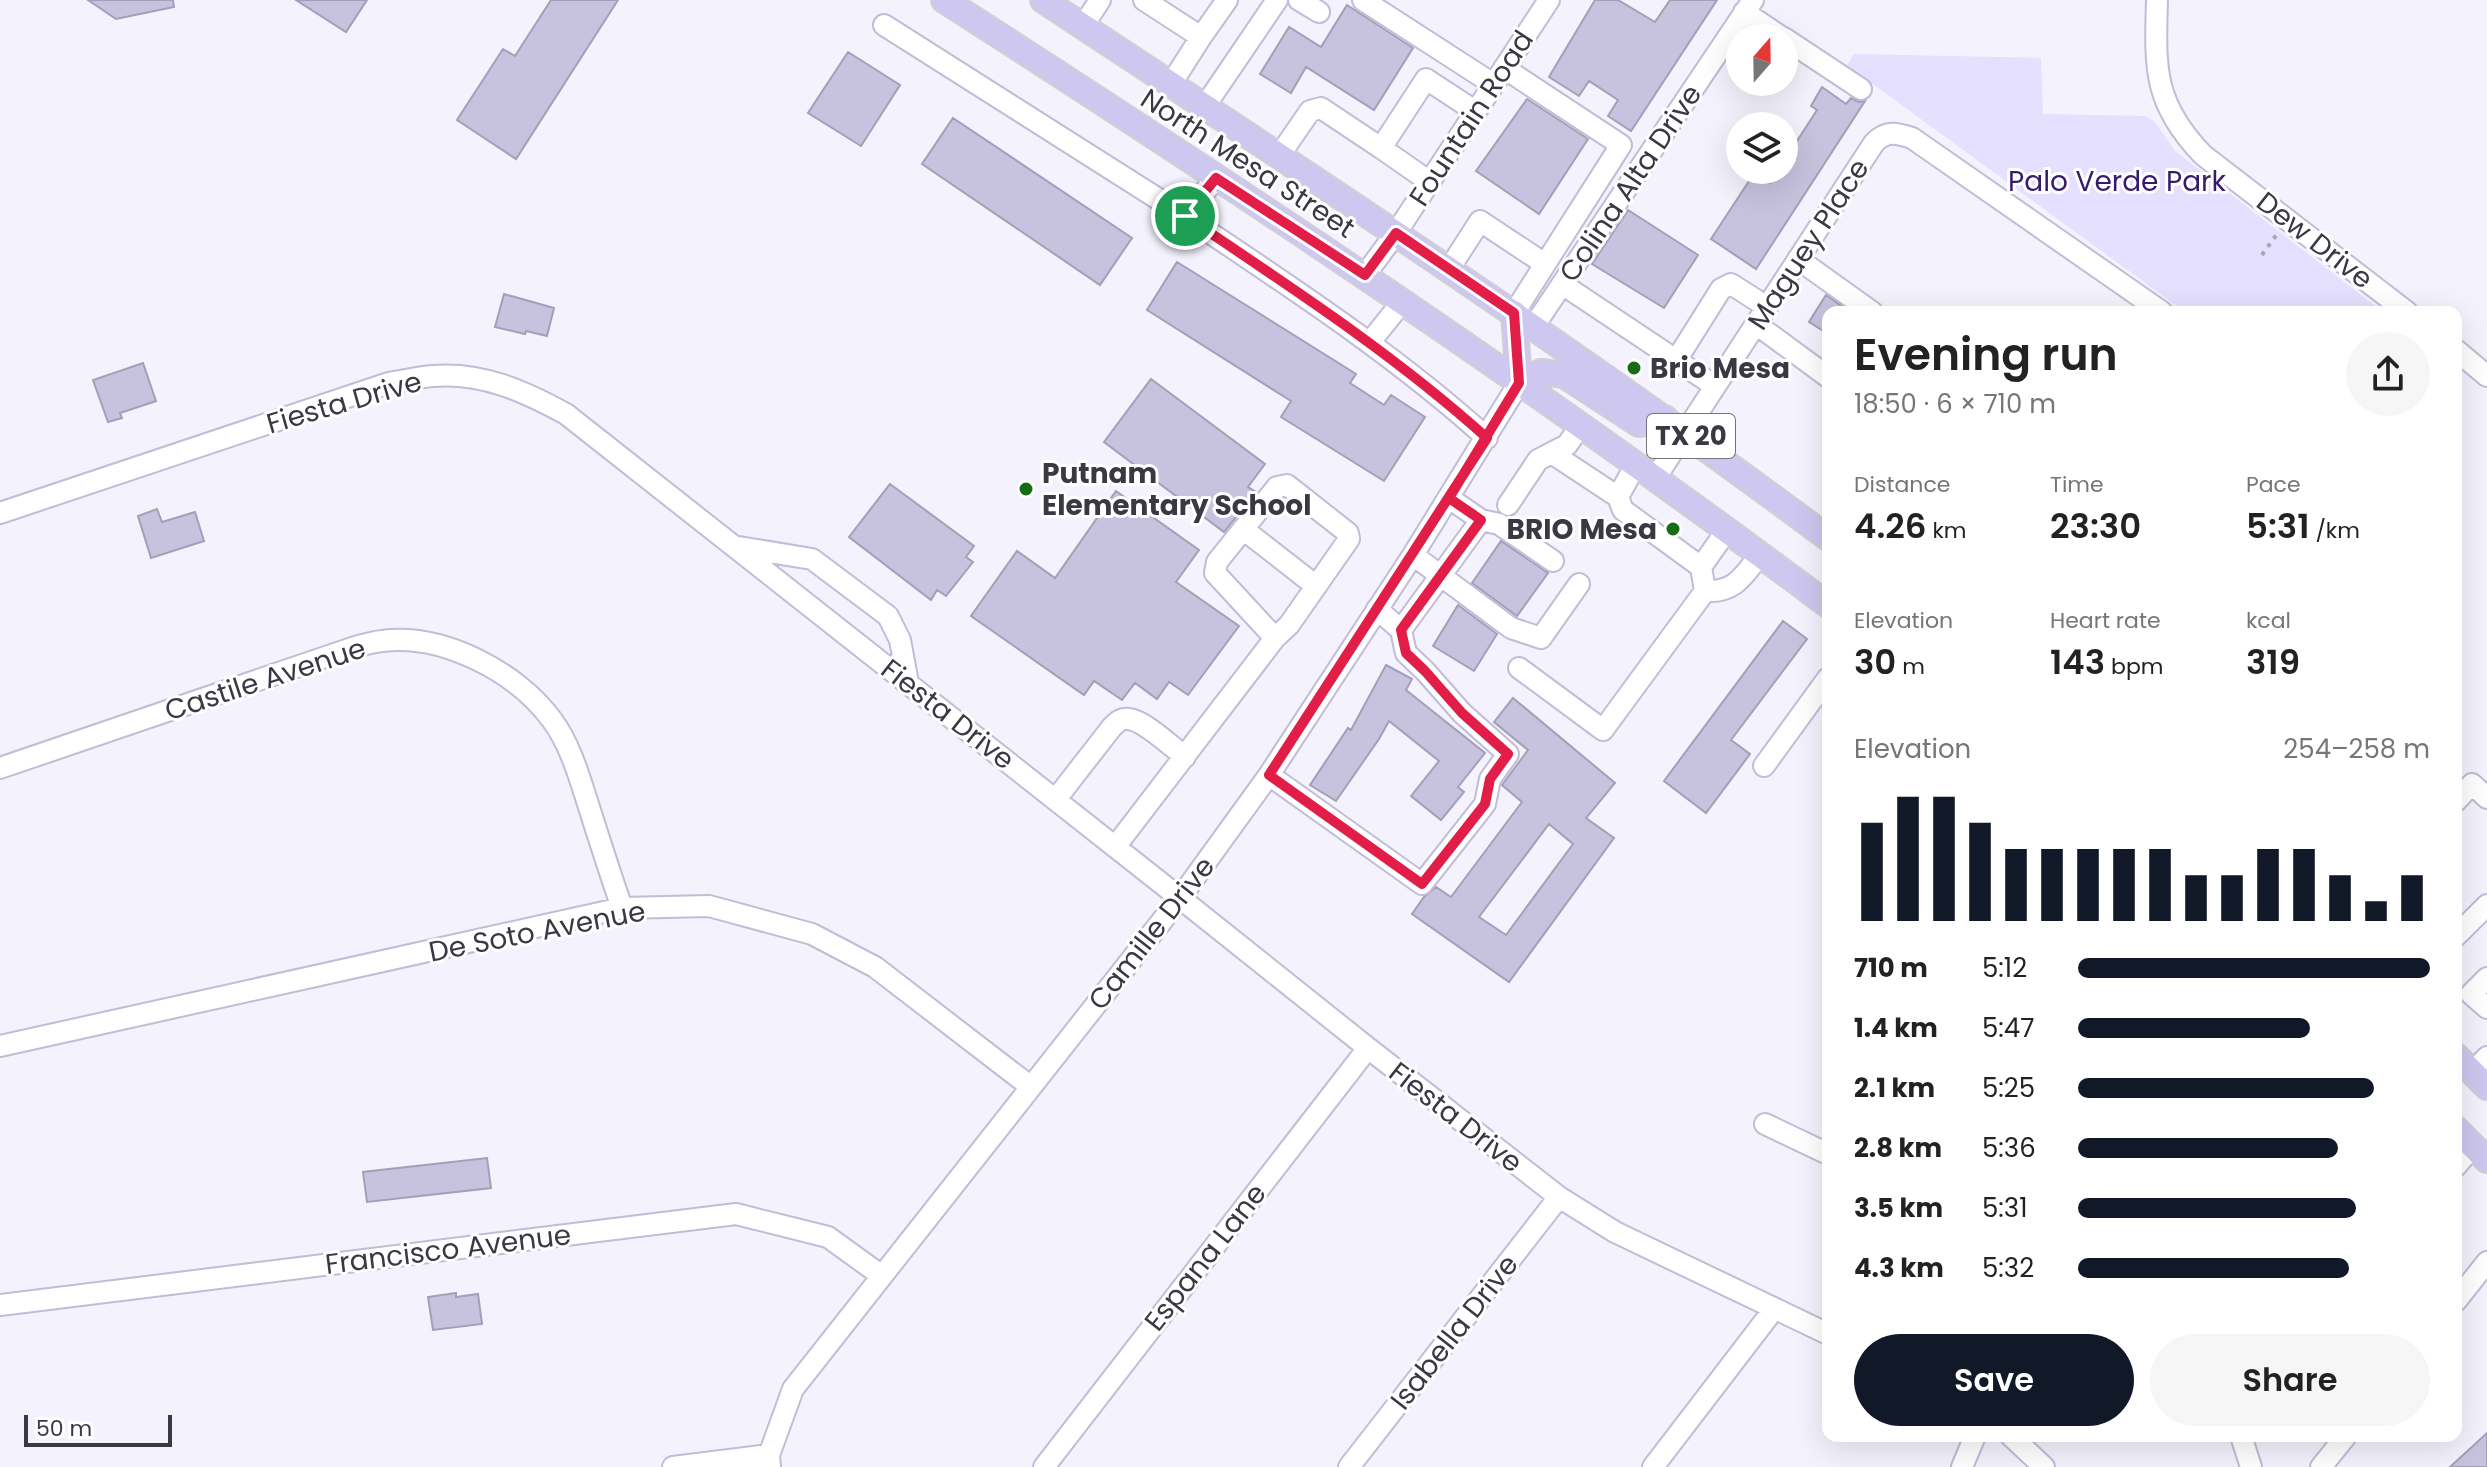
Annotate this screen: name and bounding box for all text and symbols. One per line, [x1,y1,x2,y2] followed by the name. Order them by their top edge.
[1400,23,1543,214] street label: Fountain Road
[1726,24,1798,96] north arrow
[1726,24,1798,184] map controls
[1550,77,1711,290] street label: Colina Alta Drive
[1133,80,1362,247] street label: North Mesa Street
[1726,112,1798,184] button: layers
[1738,151,1878,337] street label: Maguey Place
[2008,162,2227,201] park label: Palo Verde Park
[1151,182,1219,250] pin
[2248,183,2381,298] street label: Dew Drive
[1163,194,1207,238] icon: arrive
[1854,324,2118,385] text: Evening run
[2346,332,2430,416] button: share
[1650,349,1790,388] place label: Brio Mesa
[1625,359,1643,377] marker: Brio Mesa
[262,362,426,443] street label: Fiesta Drive
[1854,386,2056,422] text: 18:50 · 6 × 710 m
[1647,414,1735,458] road number: TX 20
[1042,454,1311,525] place label: Putnam Elementary School
[1854,469,1950,500] text: Distance
[2050,469,2104,500] text: Time
[2246,469,2301,500] text: Pace
[1017,480,1035,498] marker: Putnam Elementary School
[1854,502,1927,550] text: 4.26
[2050,502,2141,550] text: 23:30
[2246,502,2310,550] text: 5:31
[1506,510,1657,549] place label: BRIO Mesa
[1927,515,1966,546] text: km
[2310,515,2360,546] text: /km
[1664,520,1682,538] marker: BRIO Mesa
[1854,605,1953,636] text: Elevation
[2050,605,2161,636] text: Heart rate
[2246,605,2291,636] text: kcal
[160,629,371,730] street label: Castile Avenue
[1854,638,1896,686] text: 30
[2050,638,2105,686] text: 143
[2246,638,2300,686] text: 319
[873,650,1023,779] street label: Fiesta Drive
[1896,651,1925,682] text: m
[2105,651,2163,682] text: bpm
[1854,731,1971,767] text: Elevation
[2283,731,2430,767] text: 254–258 m
[1079,848,1224,1018] street label: Camille Drive
[426,891,649,972] street label: De Soto Avenue
[1854,950,1928,986] text: 710 m
[1982,950,2027,986] text: 5:12
[1854,1010,1938,1046] text: 1.4 km
[1982,1010,2034,1046] text: 5:47
[1381,1053,1531,1182] street label: Fiesta Drive
[1854,1070,1935,1106] text: 2.1 km
[1982,1070,2035,1106] text: 5:25
[1854,1130,1942,1166] text: 2.8 km
[1982,1130,2036,1166] text: 5:36
[1135,1175,1275,1339] street label: Espana Lane
[1854,1190,1943,1226] text: 3.5 km
[1982,1190,2028,1226] text: 5:31
[323,1215,573,1284] street label: Francisco Avenue
[1381,1247,1527,1418] street label: Isabella Drive
[1854,1250,1944,1286] text: 4.3 km
[1982,1250,2034,1286] text: 5:32
[1854,1334,2134,1426] button: Save
[2150,1334,2430,1426] button: Share
[24,1411,172,1447] scale bar
[36,1413,92,1444] text: 50 m

